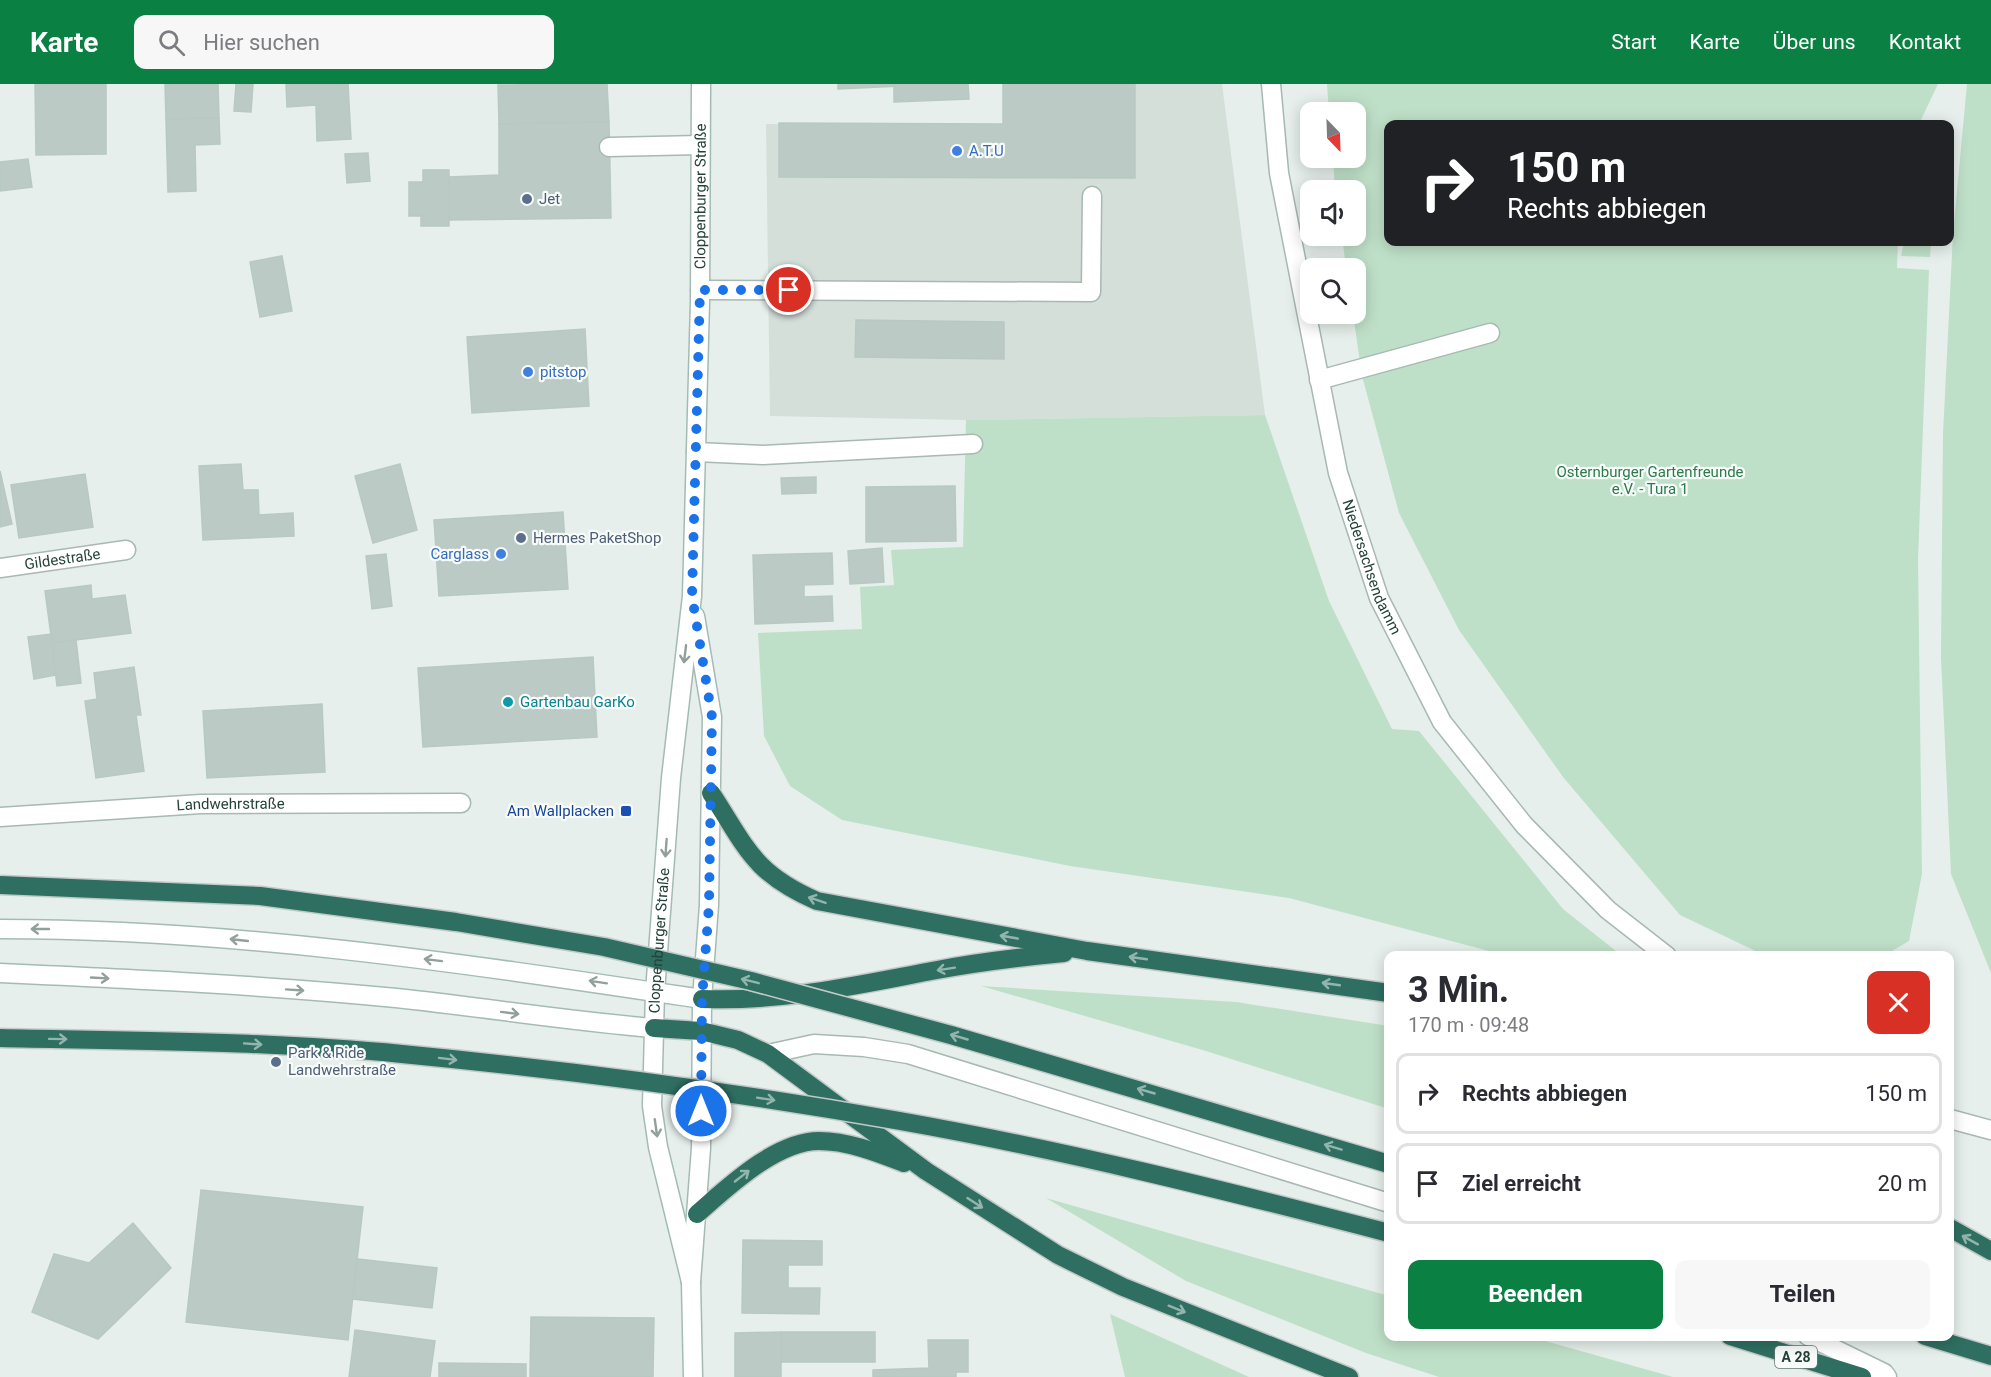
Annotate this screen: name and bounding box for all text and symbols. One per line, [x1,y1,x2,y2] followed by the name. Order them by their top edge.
[134,15,554,69] search box
[30,26,98,59] text: Karte
[155,26,188,59] icon: search
[203,30,320,55] text: Hier suchen
[1611,30,1657,54] text: Start
[1690,30,1740,54] text: Karte
[1773,30,1856,54] text: Über uns
[1889,30,1961,54] text: Kontakt
[1300,102,1366,168] north arrow
[1300,102,1366,324] map controls
[691,123,710,269] street label: Cloppenburger Straße
[969,142,1004,160] place label: A.T.U
[1507,143,1626,192] text: 150 m
[950,144,964,158] marker: A.T.U
[1408,144,1486,222] icon: right
[1300,180,1366,246] button: sound
[539,190,560,208] place label: Jet
[520,192,534,206] marker: Jet
[1507,193,1707,225] text: Rechts abbiegen
[1300,258,1366,324] button: search
[763,264,814,315] pin
[772,273,805,306] icon: arrive
[540,363,586,381] place label: pitstop
[521,365,535,379] marker: pitstop
[1556,463,1744,498] park label: Osternburger Gartenfreunde e.V. - Tura 1
[1338,497,1405,638] street label: Niedersachsendamm
[533,529,661,547] place label: Hermes PaketShop
[514,531,528,545] marker: Hermes PaketShop
[23,545,102,573] street label: Gildestraße
[430,545,489,563] place label: Carglass
[494,547,508,561] marker: Carglass
[679,644,690,664] one-way arrow
[520,693,635,711] place label: Gartenbau GarKo
[501,695,515,709] marker: Gartenbau GarKo
[176,795,285,815] street label: Landwehrstraße
[507,802,614,820] place label: Am Wallplacken
[619,804,633,818] marker: Am Wallplacken
[660,838,671,858] one-way arrow
[645,867,673,1014] street label: Cloppenburger Straße
[808,893,827,904] one-way arrow
[31,923,51,935] one-way arrow
[999,931,1019,942] one-way arrow
[229,934,249,945] one-way arrow
[1129,952,1149,963] one-way arrow
[423,954,443,965] one-way arrow
[936,963,956,974] one-way arrow
[1408,969,1509,1011] text: 3 Min.
[1867,971,1930,1034] button: close
[90,972,110,983] one-way arrow
[741,974,760,986] one-way arrow
[588,976,608,987] one-way arrow
[1322,978,1342,989] one-way arrow
[285,985,304,996] one-way arrow
[499,1007,519,1018] one-way arrow
[1408,1013,1529,1037] text: 170 m · 09:48
[950,1031,969,1042] one-way arrow
[48,1033,68,1045] one-way arrow
[243,1039,263,1050] one-way arrow
[288,1044,396,1079] place label: Park & Ride Landwehrstraße
[437,1054,457,1065] one-way arrow
[269,1055,283,1069] marker: Park & Ride Landwehrstraße
[1411,1077,1444,1110] icon: right
[669,1079,733,1143] position arrow
[1462,1081,1627,1106] text: Rechts abbiegen
[1865,1081,1927,1106] text: 150 m
[1137,1084,1156,1096] one-way arrow
[756,1094,776,1105] one-way arrow
[650,1118,661,1137] one-way arrow
[1324,1141,1343,1152] one-way arrow
[1411,1167,1444,1200] icon: arrive
[734,1170,750,1183] one-way arrow
[1462,1171,1581,1196] text: Ziel erreicht
[1878,1171,1927,1196] text: 20 m
[966,1197,983,1209] one-way arrow
[1962,1234,1980,1245] one-way arrow
[1408,1260,1663,1329] button: Beenden
[1675,1260,1930,1329] button: Teilen
[1168,1304,1186,1315] one-way arrow
[1775,1346,1817,1368] road number: A 28

